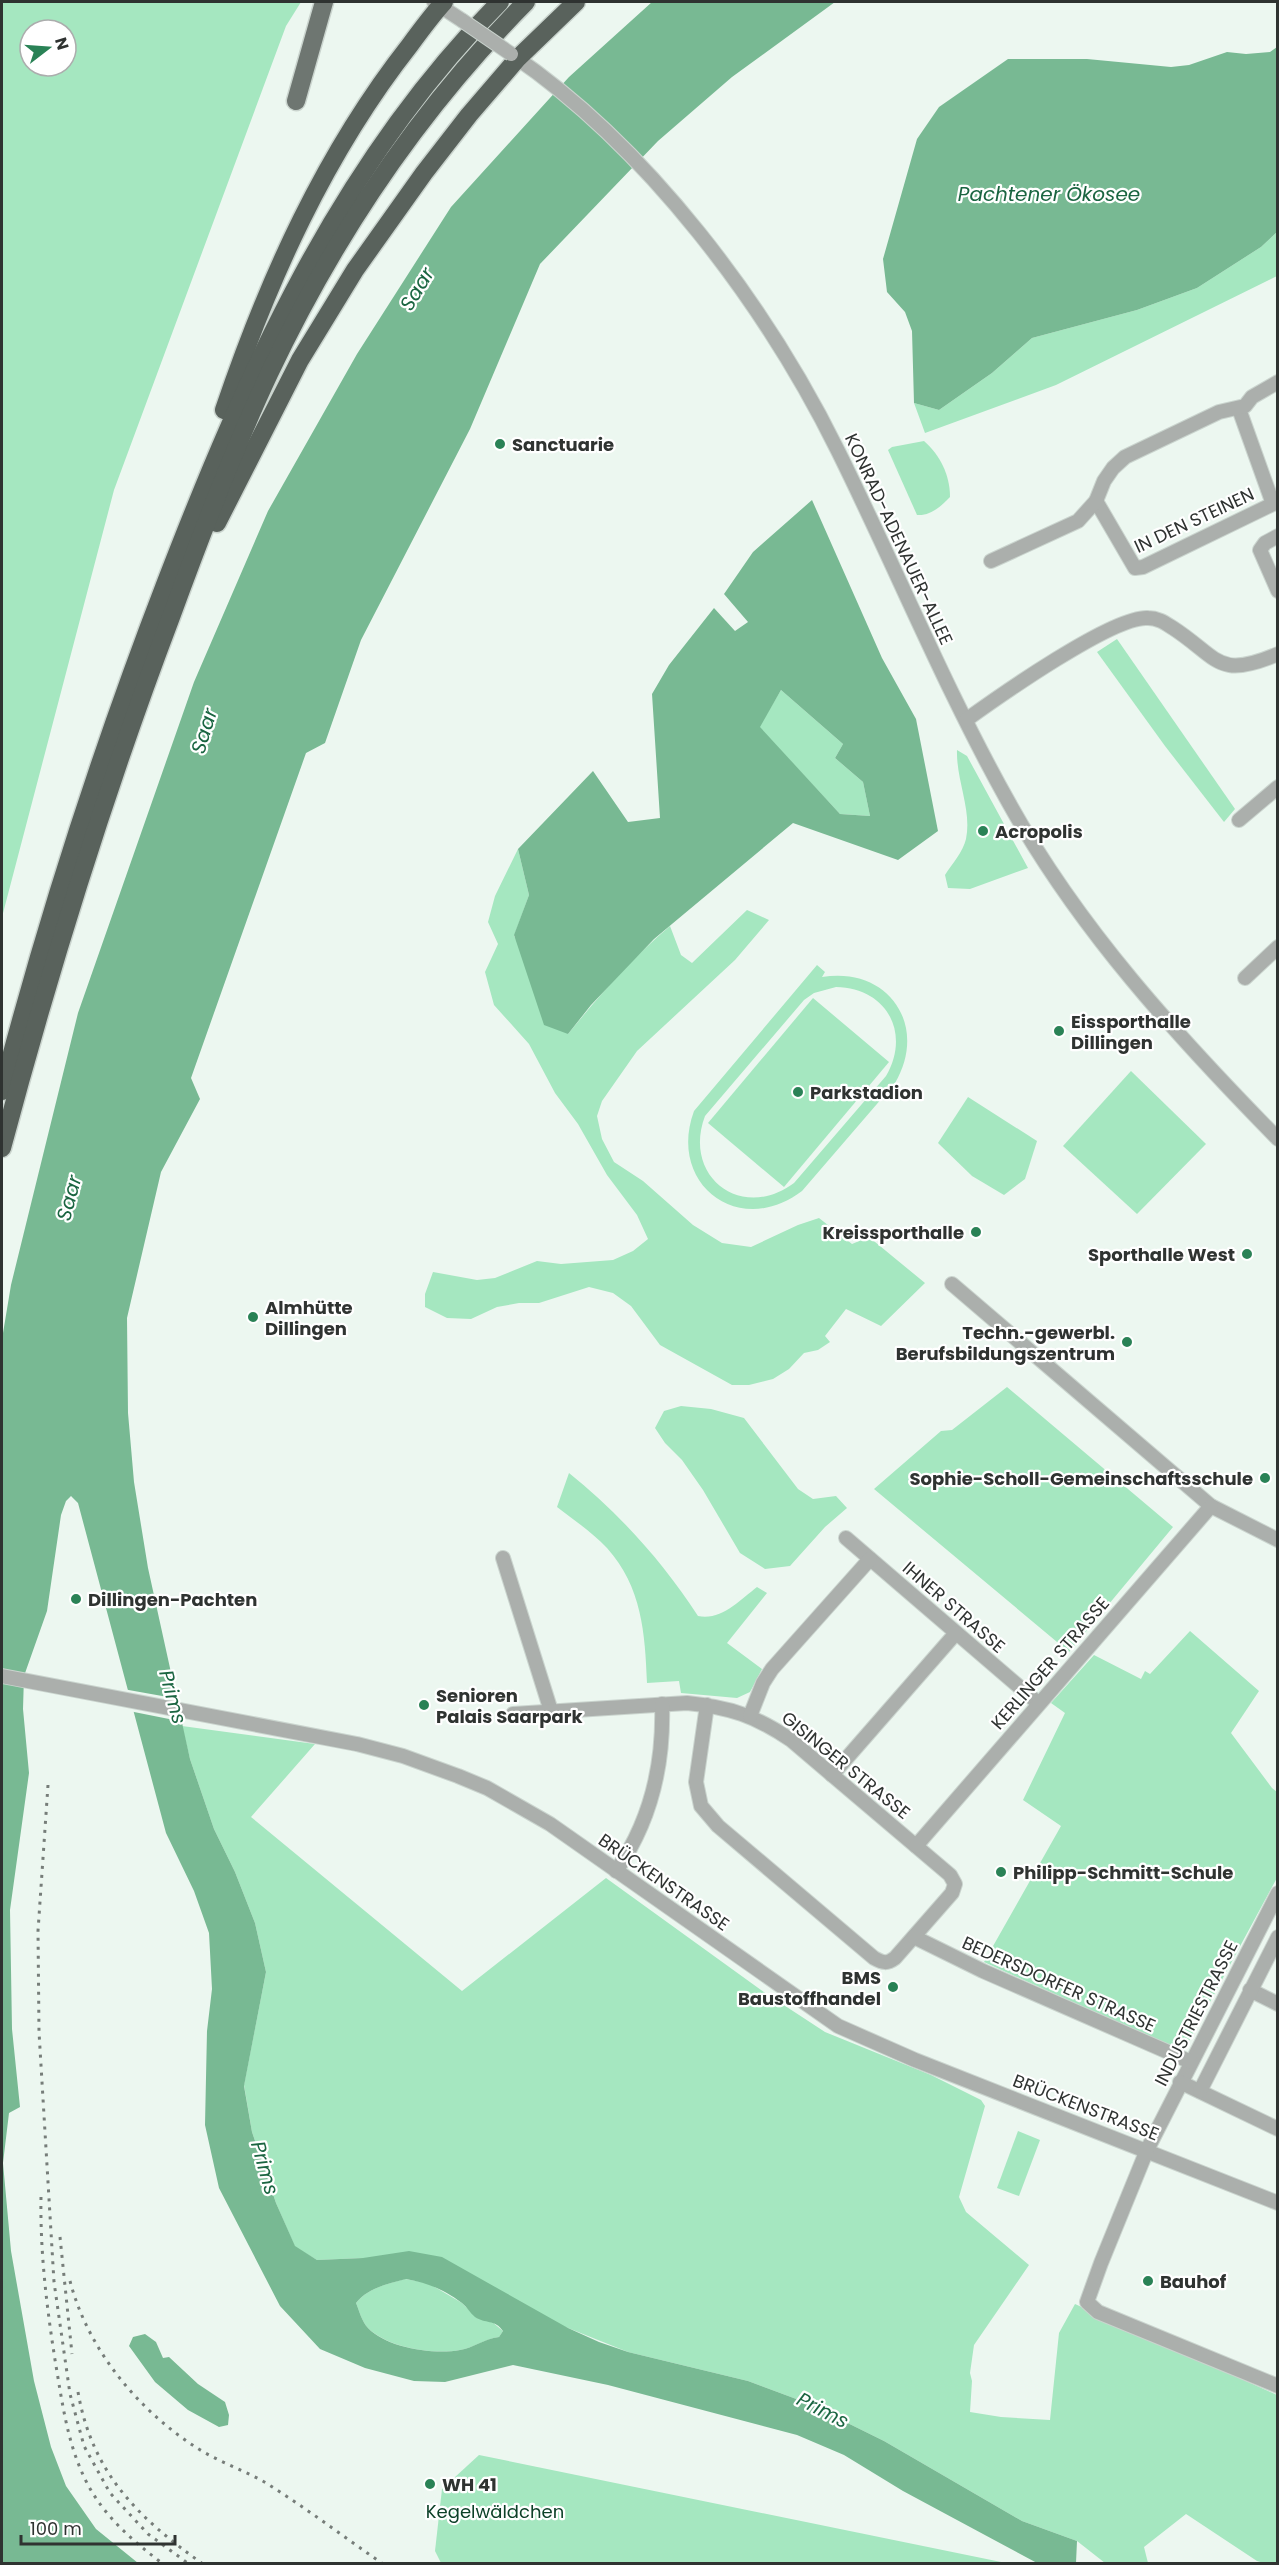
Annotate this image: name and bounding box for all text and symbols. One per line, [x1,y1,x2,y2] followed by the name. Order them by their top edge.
[18,18,78,78] north arrow
[49,35,75,53] text: N
[958,180,1140,208] water label: Pachtener Ökosee
[393,262,441,316] water label: Saar
[839,429,959,649] street label: KONRAD-ADENAUER-ALLEE
[512,432,614,457] place label: Sanctuarie
[493,437,507,451] marker: Sanctuarie
[1130,481,1258,559] street label: IN DEN STEINEN
[184,704,224,757] water label: Saar
[995,819,1083,844] place label: Acropolis
[976,824,990,838] marker: Acropolis
[1071,1009,1191,1055] place label: Eissporthalle Dillingen
[1052,1024,1066,1038] marker: Eissporthalle Dillingen
[810,1080,923,1105] place label: Parkstadion
[791,1085,805,1099] marker: Parkstadion
[50,1172,89,1224] water label: Saar
[823,1220,964,1245] place label: Kreissporthalle
[969,1225,983,1239] marker: Kreissporthalle
[1088,1242,1235,1267] place label: Sporthalle West
[1240,1247,1254,1261] marker: Sporthalle West
[265,1295,353,1341] place label: Almhütte Dillingen
[246,1310,260,1324] marker: Almhütte Dillingen
[896,1320,1115,1366] place label: Techn.-gewerbl. Berufsbildungszentrum
[1120,1335,1134,1349] marker: Techn.-gewerbl. Berufsbildungszentrum
[910,1466,1253,1491] place label: Sophie-Scholl-Gemeinschaftsschule
[1258,1471,1272,1485] marker: Sophie-Scholl-Gemeinschaftsschule
[897,1555,1011,1659] street label: IHNER STRASSE
[88,1587,257,1612] place label: Dillingen-Pachten
[985,1591,1115,1735] street label: KERLINGER STRASSE
[69,1592,83,1606] marker: Dillingen-Pachten
[152,1667,194,1727] water label: Prims
[436,1683,584,1729] place label: Senioren Palais Saarpark
[417,1698,431,1712] marker: Senioren Palais Saarpark
[776,1705,916,1825] street label: GISINGER STRASSE
[594,1827,734,1937] street label: BRÜCKENSTRASSE
[1013,1860,1233,1885] place label: Philipp-Schmitt-Schule
[994,1865,1008,1879] marker: Philipp-Schmitt-Schule
[958,1930,1160,2038] street label: BEDERSDORFER STRASSE
[1148,1936,1244,2090] street label: INDUSTRIESTRASSE
[738,1965,881,2011] place label: BMS Baustoffhandel
[886,1980,900,1994] marker: BMS Baustoffhandel
[1009,2068,1163,2146] street label: BRÜCKENSTRASSE
[244,2138,286,2198] water label: Prims
[1160,2269,1227,2294] place label: Bauhof
[1141,2274,1155,2288] marker: Bauhof
[792,2385,854,2435] water label: Prims
[442,2472,497,2497] place label: WH 41
[423,2477,437,2491] marker: WH 41
[426,2499,564,2524] park label: Kegelwäldchen
[21,2508,176,2546] scale bar
[30,2516,82,2541] text: 100 m

